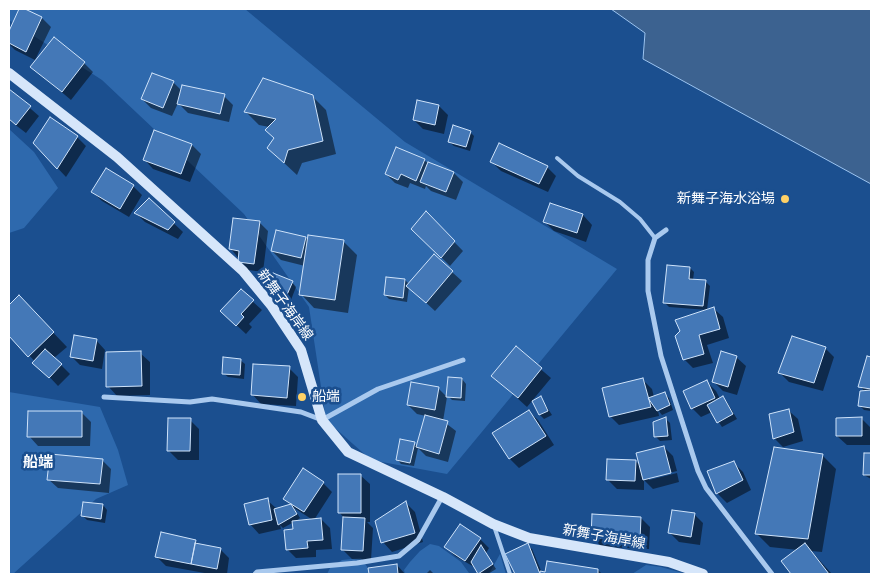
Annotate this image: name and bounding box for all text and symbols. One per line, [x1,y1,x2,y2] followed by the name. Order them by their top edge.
[677,191,775,207] place label: 新舞子海水浴場
[779,193,791,205] marker: 新舞子海水浴場
[254,266,316,344] street label: 新舞子海岸線
[312,389,340,405] place label: 船端
[296,391,308,403] marker: 船端
[23,453,53,471] district label: 船端
[561,521,647,553] street label: 新舞子海岸線

